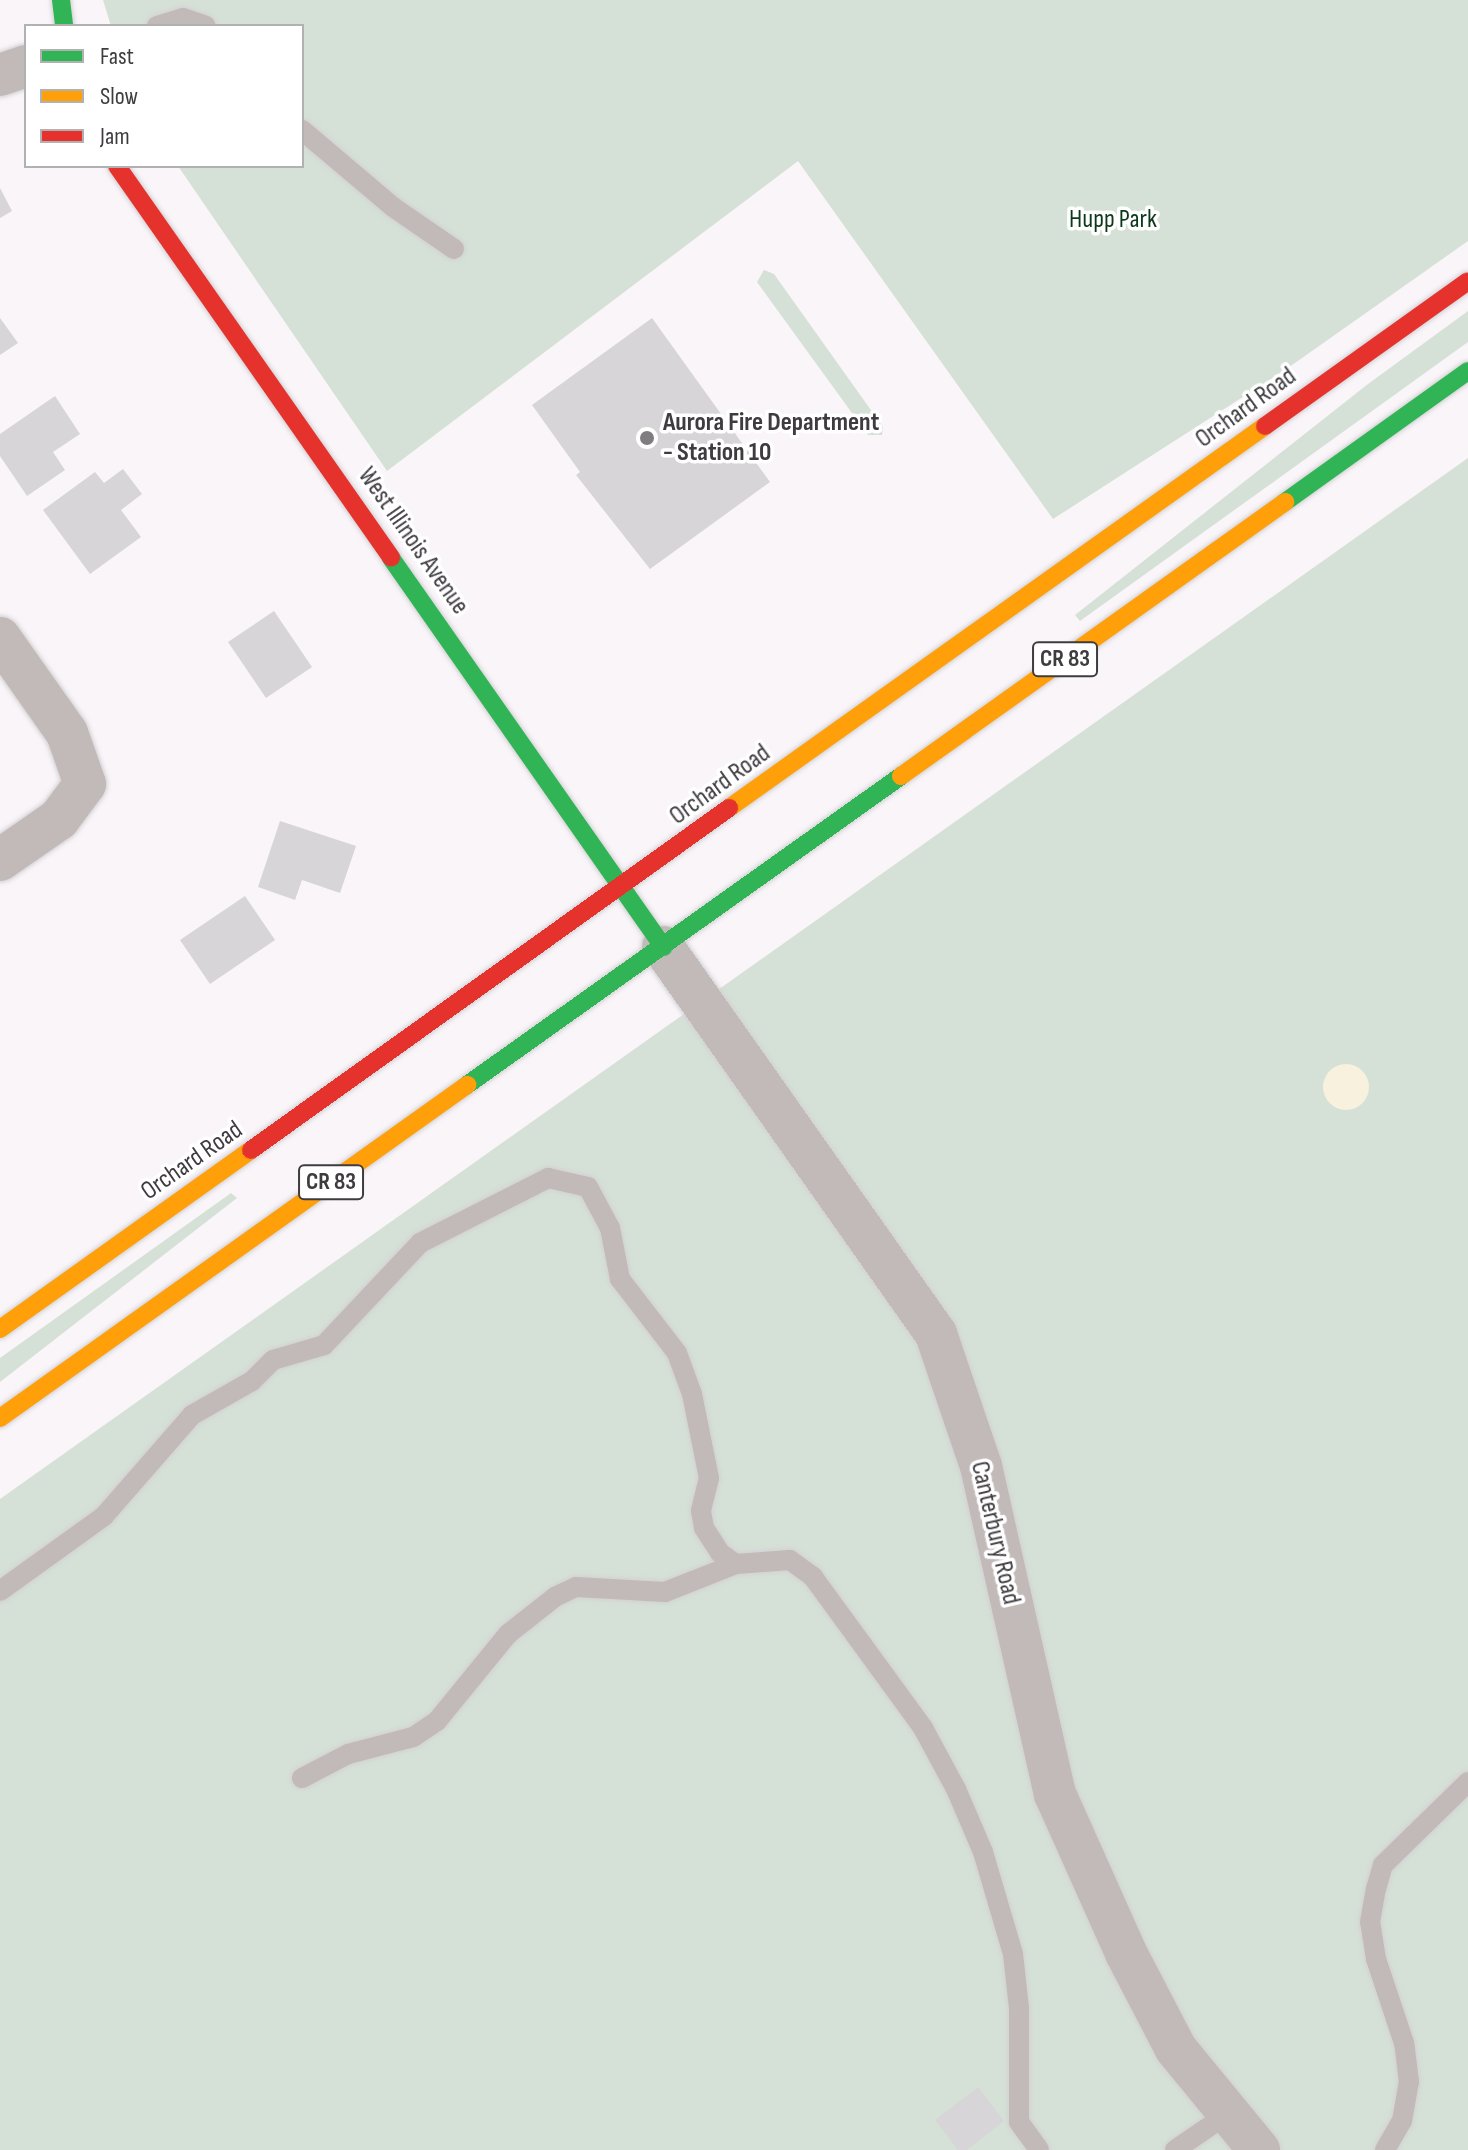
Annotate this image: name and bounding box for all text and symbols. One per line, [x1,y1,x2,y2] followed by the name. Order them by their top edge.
[24,24,304,168] legend
[100,42,134,71] text: Fast
[100,82,138,111] text: Slow
[100,122,130,151] text: Jam
[1069,204,1157,236] park label: Hupp Park
[1190,361,1302,455] street label: Orchard Road
[663,407,879,468] place label: Aurora Fire Department - Station 10
[638,429,656,447] marker: Aurora Fire Department - Station 10
[351,461,475,621] street label: West Illinois Avenue
[1031,639,1099,679] road number: CR 83
[664,738,776,832] street label: Orchard Road
[135,1115,249,1207] street label: Orchard Road
[297,1162,365,1202] road number: CR 83
[963,1458,1027,1608] street label: Canterbury Road

